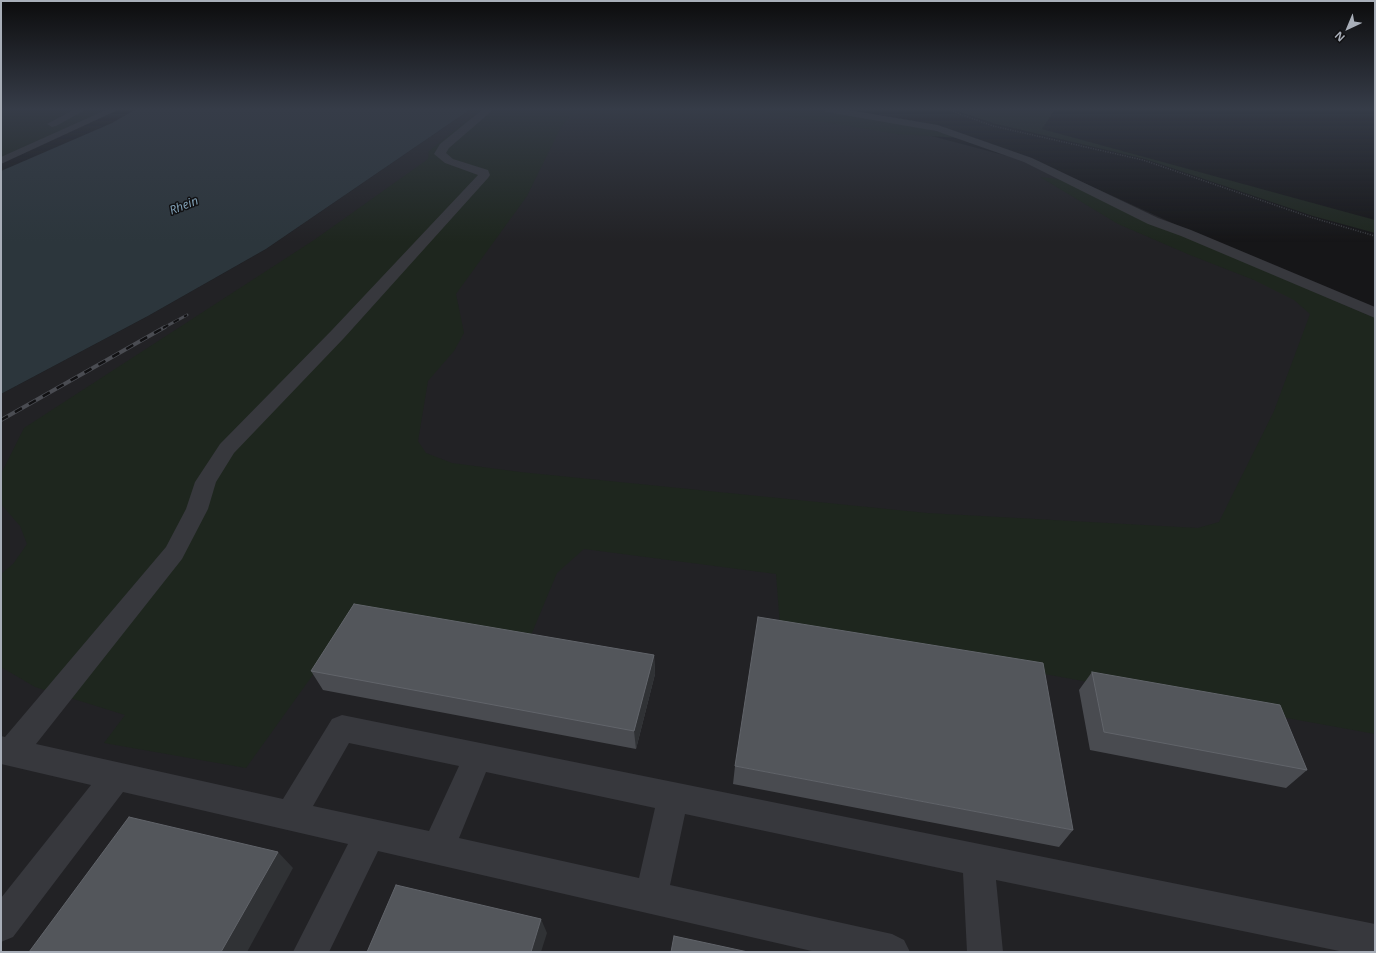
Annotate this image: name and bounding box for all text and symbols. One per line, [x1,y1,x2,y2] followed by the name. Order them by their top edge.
[1328,8,1368,48] north arrow
[1331,28,1348,46] text: N
[167,194,201,218] water label: Rhein

